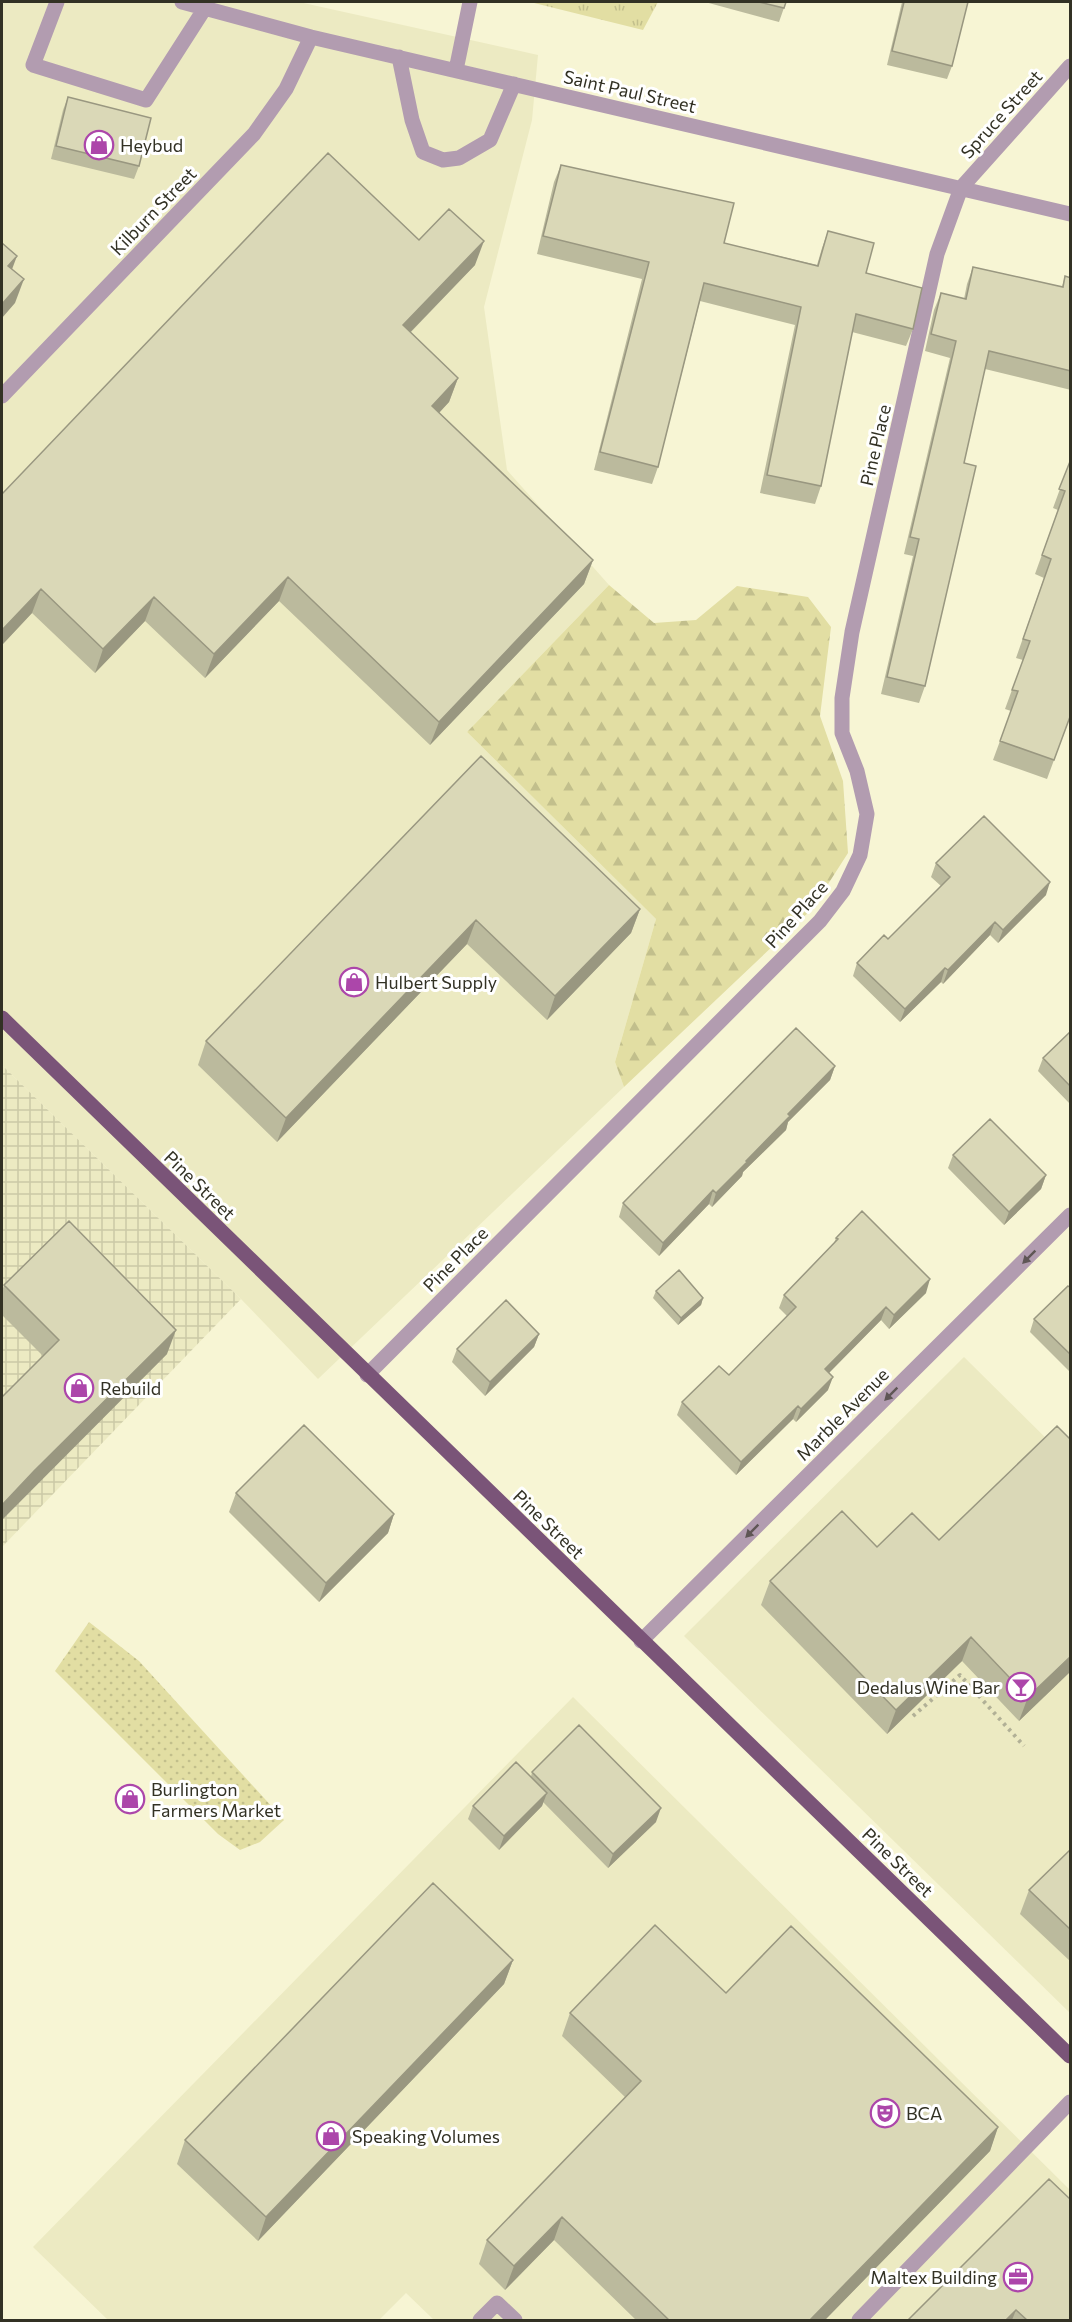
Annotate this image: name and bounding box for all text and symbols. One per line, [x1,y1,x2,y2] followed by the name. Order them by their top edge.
[562,65,698,117] street label: Saint Paul Street
[956,65,1046,163] street label: Spruce Street
[83,129,115,161] shop icon: Heybud
[120,134,183,156] place label: Heybud
[106,162,200,260] street label: Kilburn Street
[855,402,895,488] street label: Pine Place
[760,876,832,952] street label: Pine Place
[338,966,370,998] shop icon: Hulbert Supply
[375,971,497,993] place label: Hulbert Supply
[160,1146,240,1224] street label: Pine Street
[418,1222,492,1296] street label: Pine Place
[1022,1249,1036,1264] one-way arrow
[791,1363,893,1465] street label: Marble Avenue
[63,1372,95,1404] shop icon: Rebuild
[100,1377,161,1399] place label: Rebuild
[884,1386,898,1400] one-way arrow
[509,1485,589,1563] street label: Pine Street
[746,1524,760,1538] one-way arrow
[1005,1671,1037,1703] bar icon: Dedalus Wine Bar
[857,1676,1000,1698] place label: Dedalus Wine Bar
[151,1778,281,1821] place label: Burlington Farmers Market
[114,1783,146,1815] shop icon: Burlington Farmers Market
[858,1823,938,1901] street label: Pine Street
[869,2097,901,2129] theatre icon: BCA
[906,2102,942,2124] place label: BCA
[315,2120,347,2152] shop icon: Speaking Volumes
[352,2125,500,2147] place label: Speaking Volumes
[1002,2261,1034,2293] office icon: Maltex Building
[870,2266,997,2288] place label: Maltex Building

